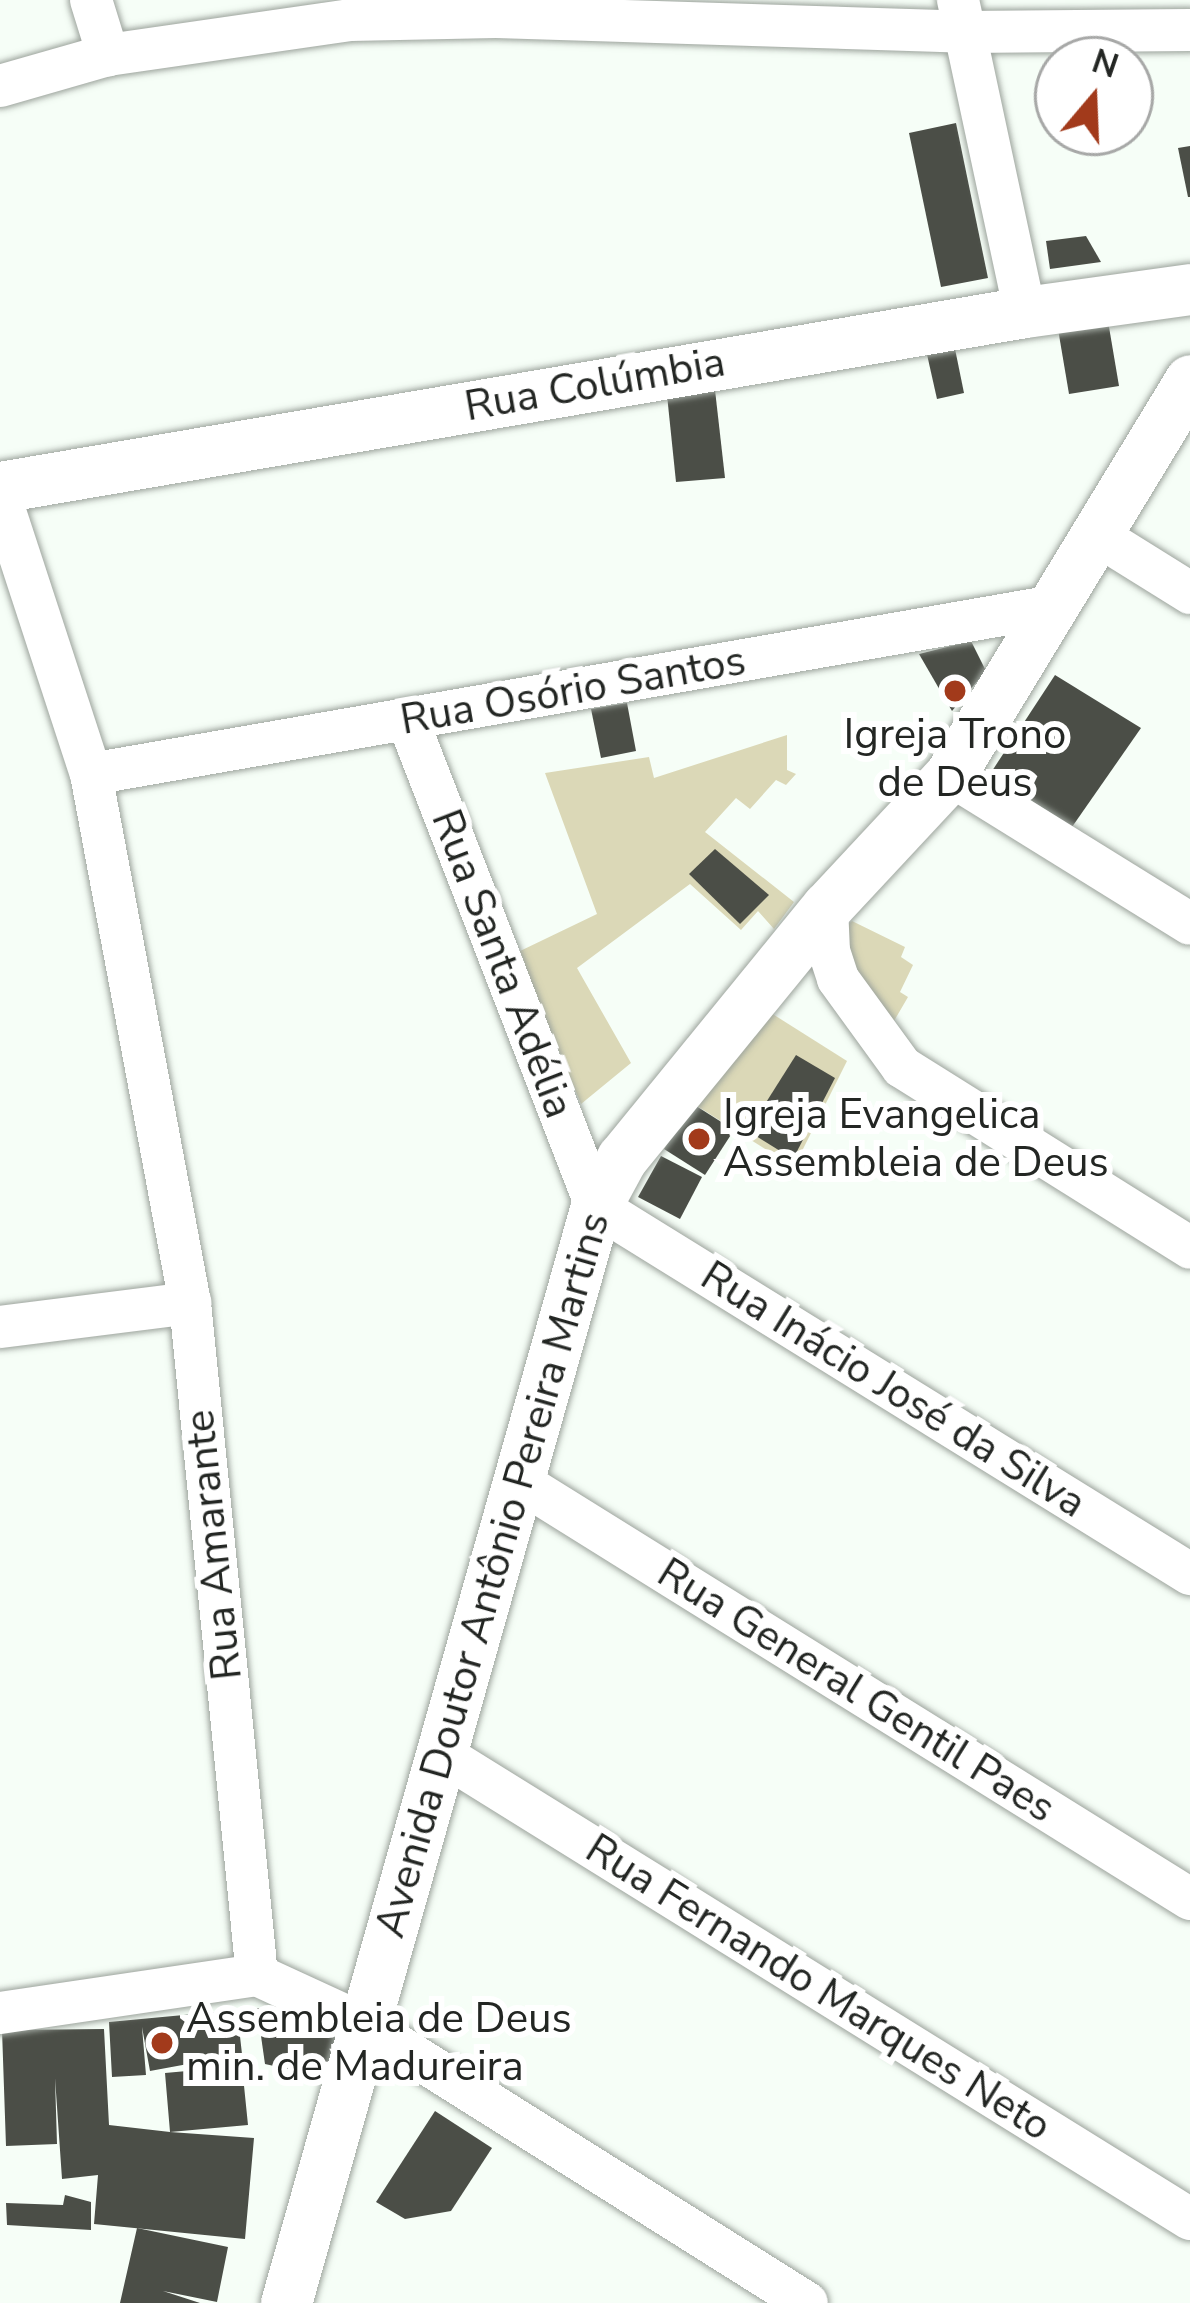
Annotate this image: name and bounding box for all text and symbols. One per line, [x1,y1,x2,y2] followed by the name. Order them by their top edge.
[1034,36,1154,156] north arrow
[1086,39,1124,90] text: N
[461,337,729,433] street label: Rua Colúmbia
[397,636,749,746] street label: Rua Osório Santos
[942,678,968,704] marker: Igreja Trono de Deus
[844,710,1066,808] place label: Igreja Trono de Deus
[420,803,584,1125] street label: Rua Santa Adélia
[723,1090,1109,1188] place label: Igreja Evangelica Assembleia de Deus
[686,1126,712,1152] marker: Igreja Evangelica Assembleia de Deus
[365,1207,621,1943] street label: Avenida Doutor Antônio Pereira Martins
[691,1251,1095,1529] street label: Rua Inácio José da Silva
[175,1407,253,1683] street label: Rua Amarante
[648,1548,1064,1834] street label: Rua General Gentil Paes
[576,1824,1060,2152] street label: Rua Fernando Marques Neto
[186,1994,572,2092] place label: Assembleia de Deus min. de Madureira
[149,2030,175,2056] marker: Assembleia de Deus min. de Madureira

